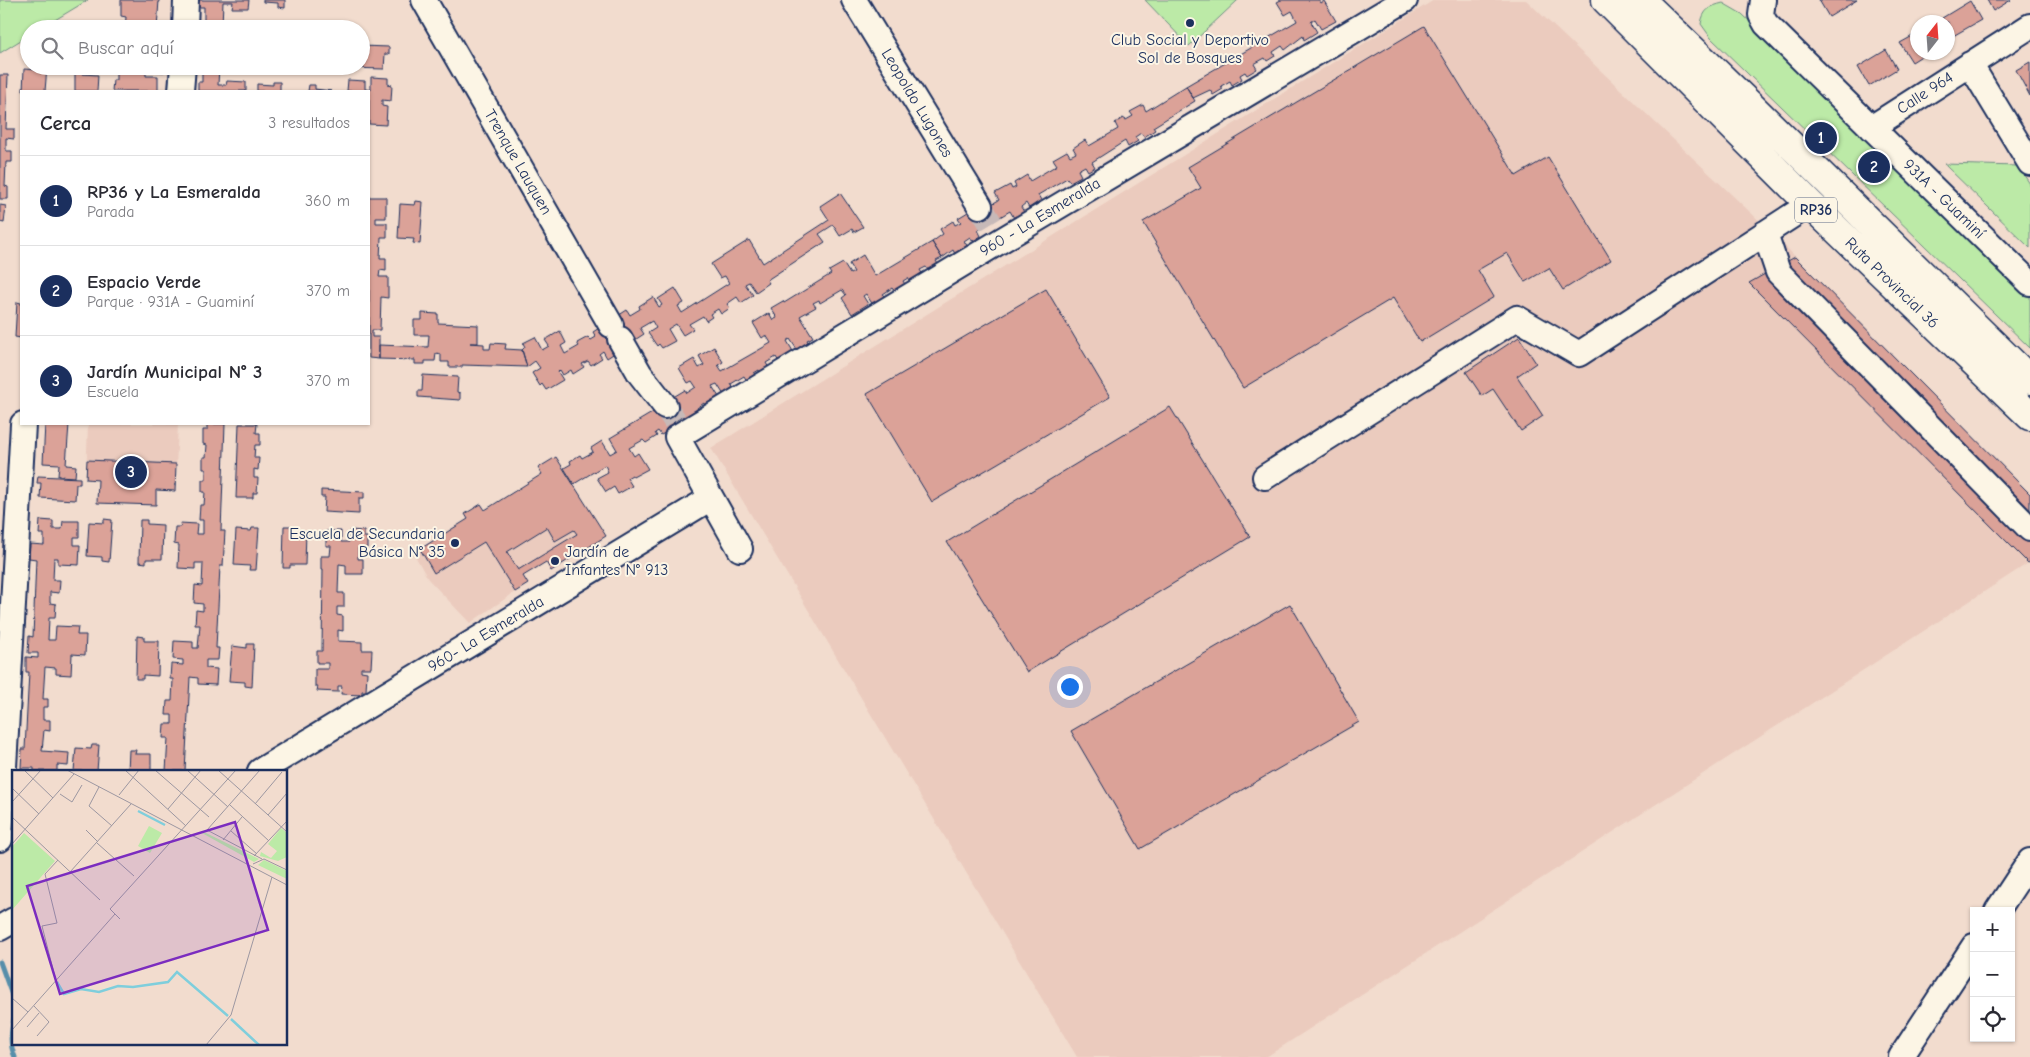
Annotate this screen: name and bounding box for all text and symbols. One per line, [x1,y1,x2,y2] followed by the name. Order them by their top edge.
[1910,15,1955,60] north arrow
[1184,17,1196,29] marker: Club Social y Deportivo Sol de Bosques
[20,20,370,75] search box
[1111,31,1269,67] place label: Club Social y Deportivo Sol de Bosques
[38,34,66,62] icon: search
[78,37,174,59] text: Buscar aquí
[878,45,957,161] street label: Leopoldo Lugones
[1894,68,1956,118] street label: Calle 964
[481,106,555,218] street label: Trenque Lauquen
[40,111,91,135] text: Cerca
[268,114,350,132] text: 3 resultados
[1805,119,1837,157] pin: 1
[1858,148,1890,186] pin: 2
[1899,156,1989,243] street label: 931A - Guaminí
[976,174,1104,260] street label: 960 - La Esmeralda
[87,181,261,203] text: RP36 y La Esmeralda
[53,192,59,210] text: 1
[305,192,350,210] text: 360 m
[1795,198,1837,222] road number: RP36
[87,203,135,221] text: Parada
[1841,234,1943,332] street label: Ruta Provincial 36
[87,271,201,293] text: Espacio Verde
[52,282,60,300] text: 2
[306,282,350,300] text: 370 m
[87,293,254,311] text: Parque · 931A - Guaminí
[87,361,262,383] text: Jardín Municipal N° 3
[52,372,60,390] text: 3
[306,372,350,390] text: 370 m
[87,383,139,401] text: Escuela
[115,453,147,491] pin: 3
[289,525,445,561] place label: Escuela de Secundaria Básica N° 35
[449,537,461,549] marker: Escuela de Secundaria Básica N° 35
[565,543,668,579] place label: Jardín de Infantes N° 913
[549,555,561,567] marker: Jardín de Infantes N° 913
[425,592,547,676] street label: 960- La Esmeralda
[1057,674,1083,700] your location
[12,770,288,1044] inset map
[1970,907,2015,1042] map controls
[1970,907,2015,952] button: +
[1970,952,2015,997] button: −
[1970,997,2015,1042] button: locate

